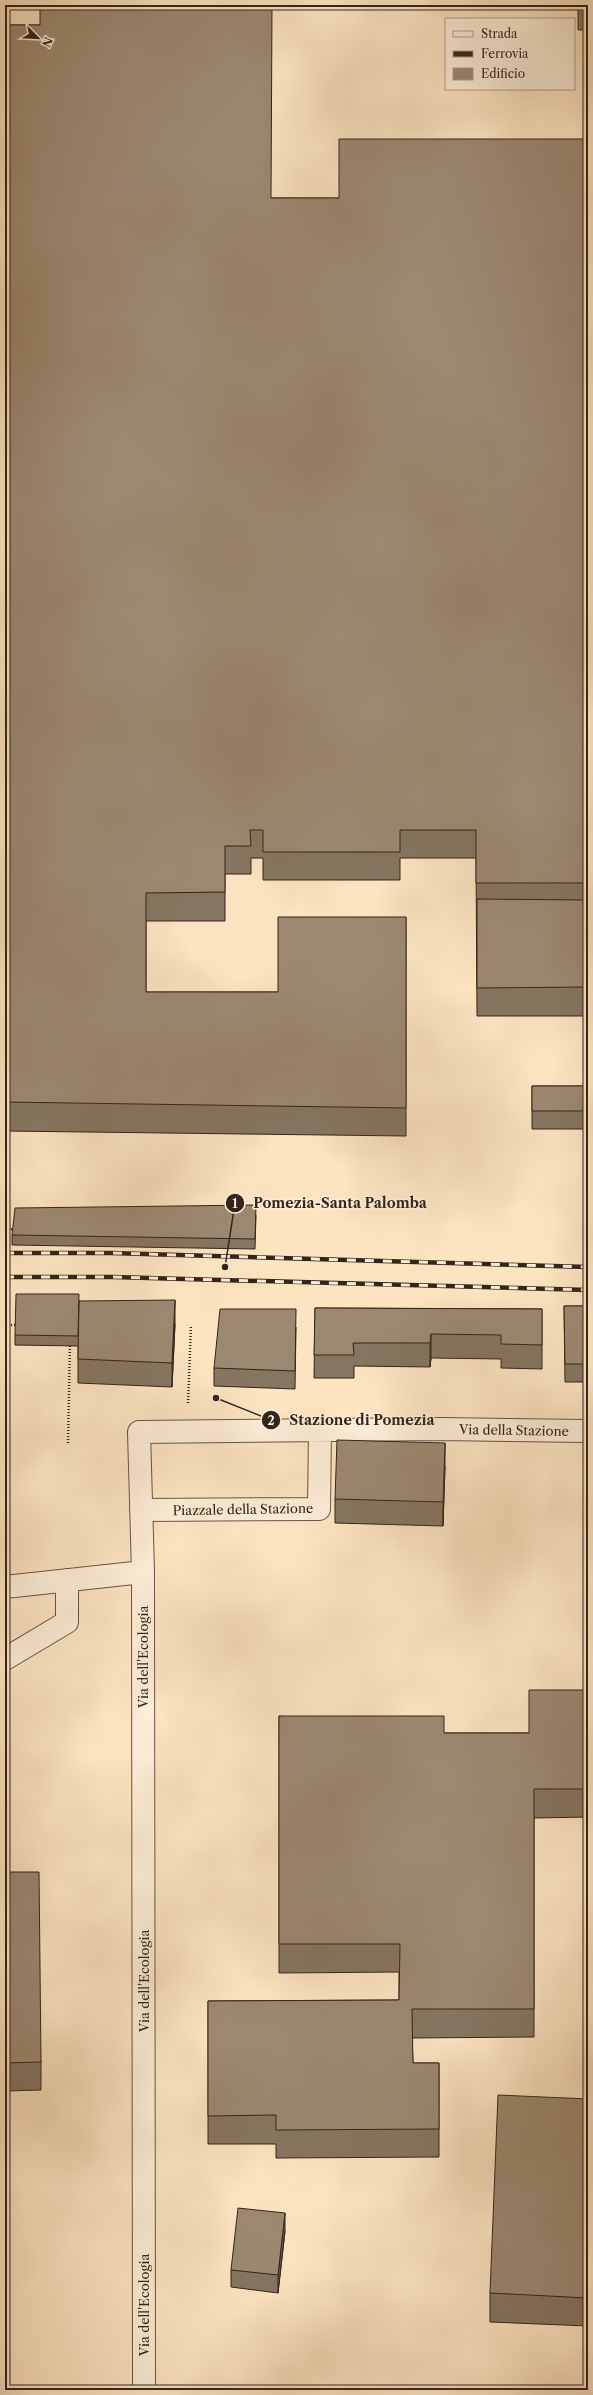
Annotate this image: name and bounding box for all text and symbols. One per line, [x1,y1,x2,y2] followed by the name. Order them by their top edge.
[18,18,58,58] north arrow
[445,18,575,90] legend
[481,26,518,41] text: Strada
[39,35,55,50] text: N
[481,46,529,61] text: Ferrovia
[481,66,525,81] text: Edificio
[225,1190,435,1216] callout: Pomezia-Santa Palomba
[253,1194,428,1212] text: Pomezia-Santa Palomba
[232,1196,238,1211] text: 1
[261,1407,442,1433] callout: Stazione di Pomezia
[289,1411,436,1429] text: Stazione di Pomezia
[267,1413,275,1428] text: 2
[458,1421,569,1439] street label: Via della Stazione
[173,1500,313,1518] street label: Piazzale della Stazione
[135,1606,151,1709] street label: Via dell'Ecologia
[136,1930,152,2033] street label: Via dell'Ecologia
[136,2254,152,2357] street label: Via dell'Ecologia

